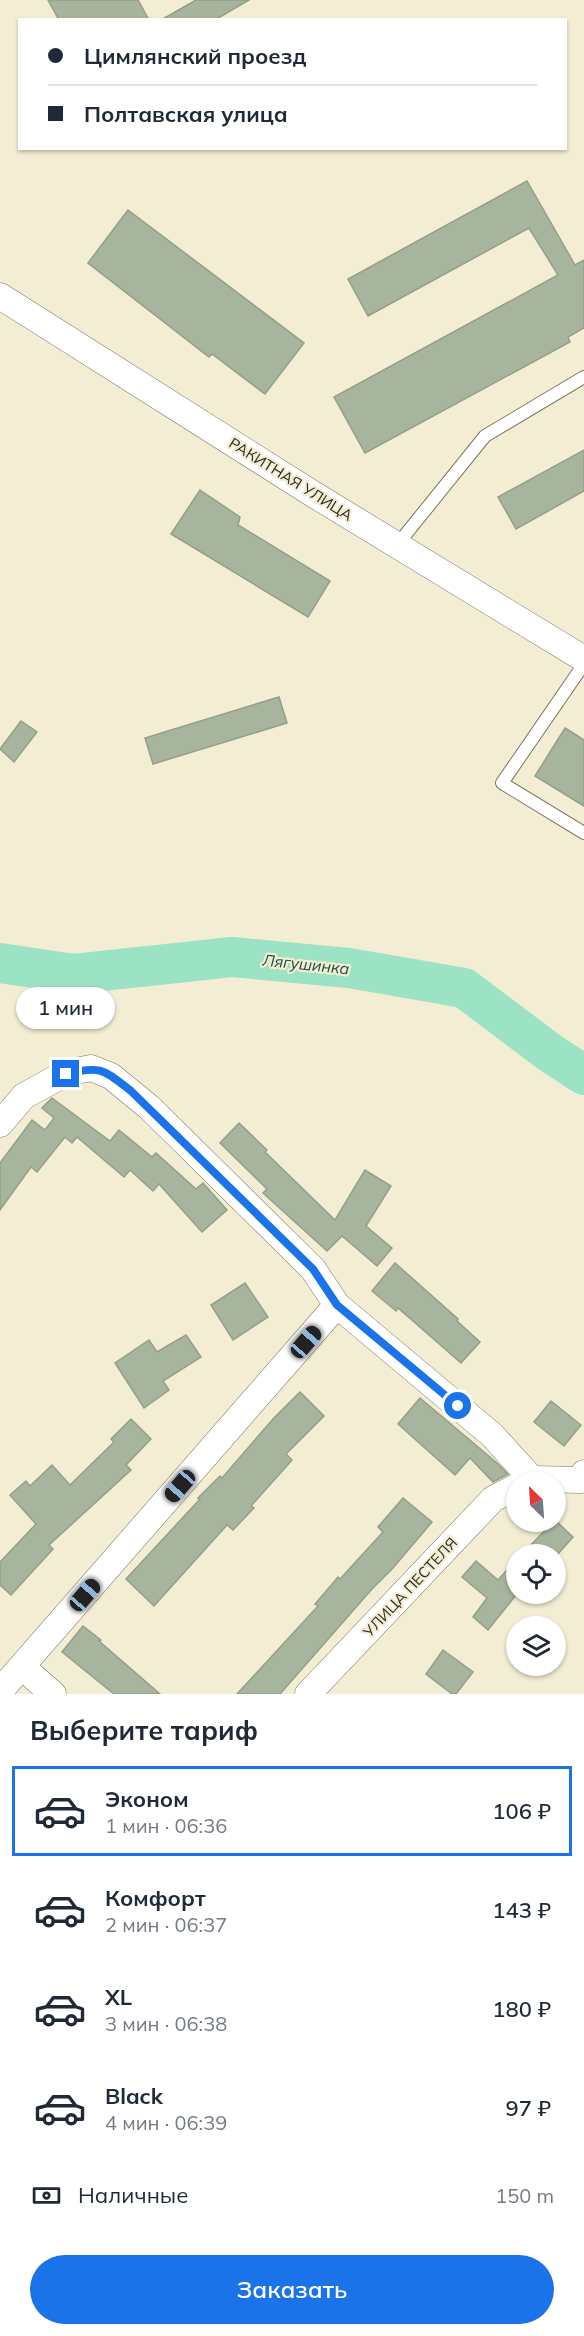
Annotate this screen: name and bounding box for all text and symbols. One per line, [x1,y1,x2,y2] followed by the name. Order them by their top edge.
[84,42,307,70] text: Цимлянский проезд
[84,100,288,128] text: Полтавская улица
[226,433,356,525] street label: РАКИТНАЯ УЛИЦА
[261,949,351,979] water label: Лягушинка
[16,987,116,1029] callout: 1 мин
[38,995,93,1020] text: 1 мин
[52,1060,79,1087] route end
[287,1323,325,1361] car
[444,1392,471,1419] route start
[161,1467,199,1505] car
[506,1472,566,1532] north arrow
[506,1472,566,1676] map controls
[358,1533,461,1642] street label: УЛИЦА ПЕСТЕЛЯ
[506,1544,566,1604] button: locate
[66,1576,104,1614] car
[506,1616,566,1676] button: layers
[30,1713,258,1747] text: Выберите тариф
[33,1784,87,1838] icon: car
[105,1785,189,1813] text: Эконом
[492,1797,551,1825] text: 106 ₽
[105,1813,227,1838] text: 1 мин · 06:36
[33,1883,87,1937] icon: car
[105,1884,206,1912] text: Комфорт
[492,1896,551,1924] text: 143 ₽
[105,1912,227,1937] text: 2 мин · 06:37
[33,1982,87,2036] icon: car
[105,1983,132,2011] text: XL
[492,1995,551,2023] text: 180 ₽
[105,2011,227,2036] text: 3 мин · 06:38
[33,2081,87,2135] icon: car
[105,2082,163,2110] text: Black
[506,2094,551,2122] text: 97 ₽
[105,2110,227,2135] text: 4 мин · 06:39
[30,2179,63,2212] icon: cash
[78,2181,188,2209] text: Наличные
[495,2183,554,2208] text: 150 m
[30,2255,554,2324] button: Заказать

